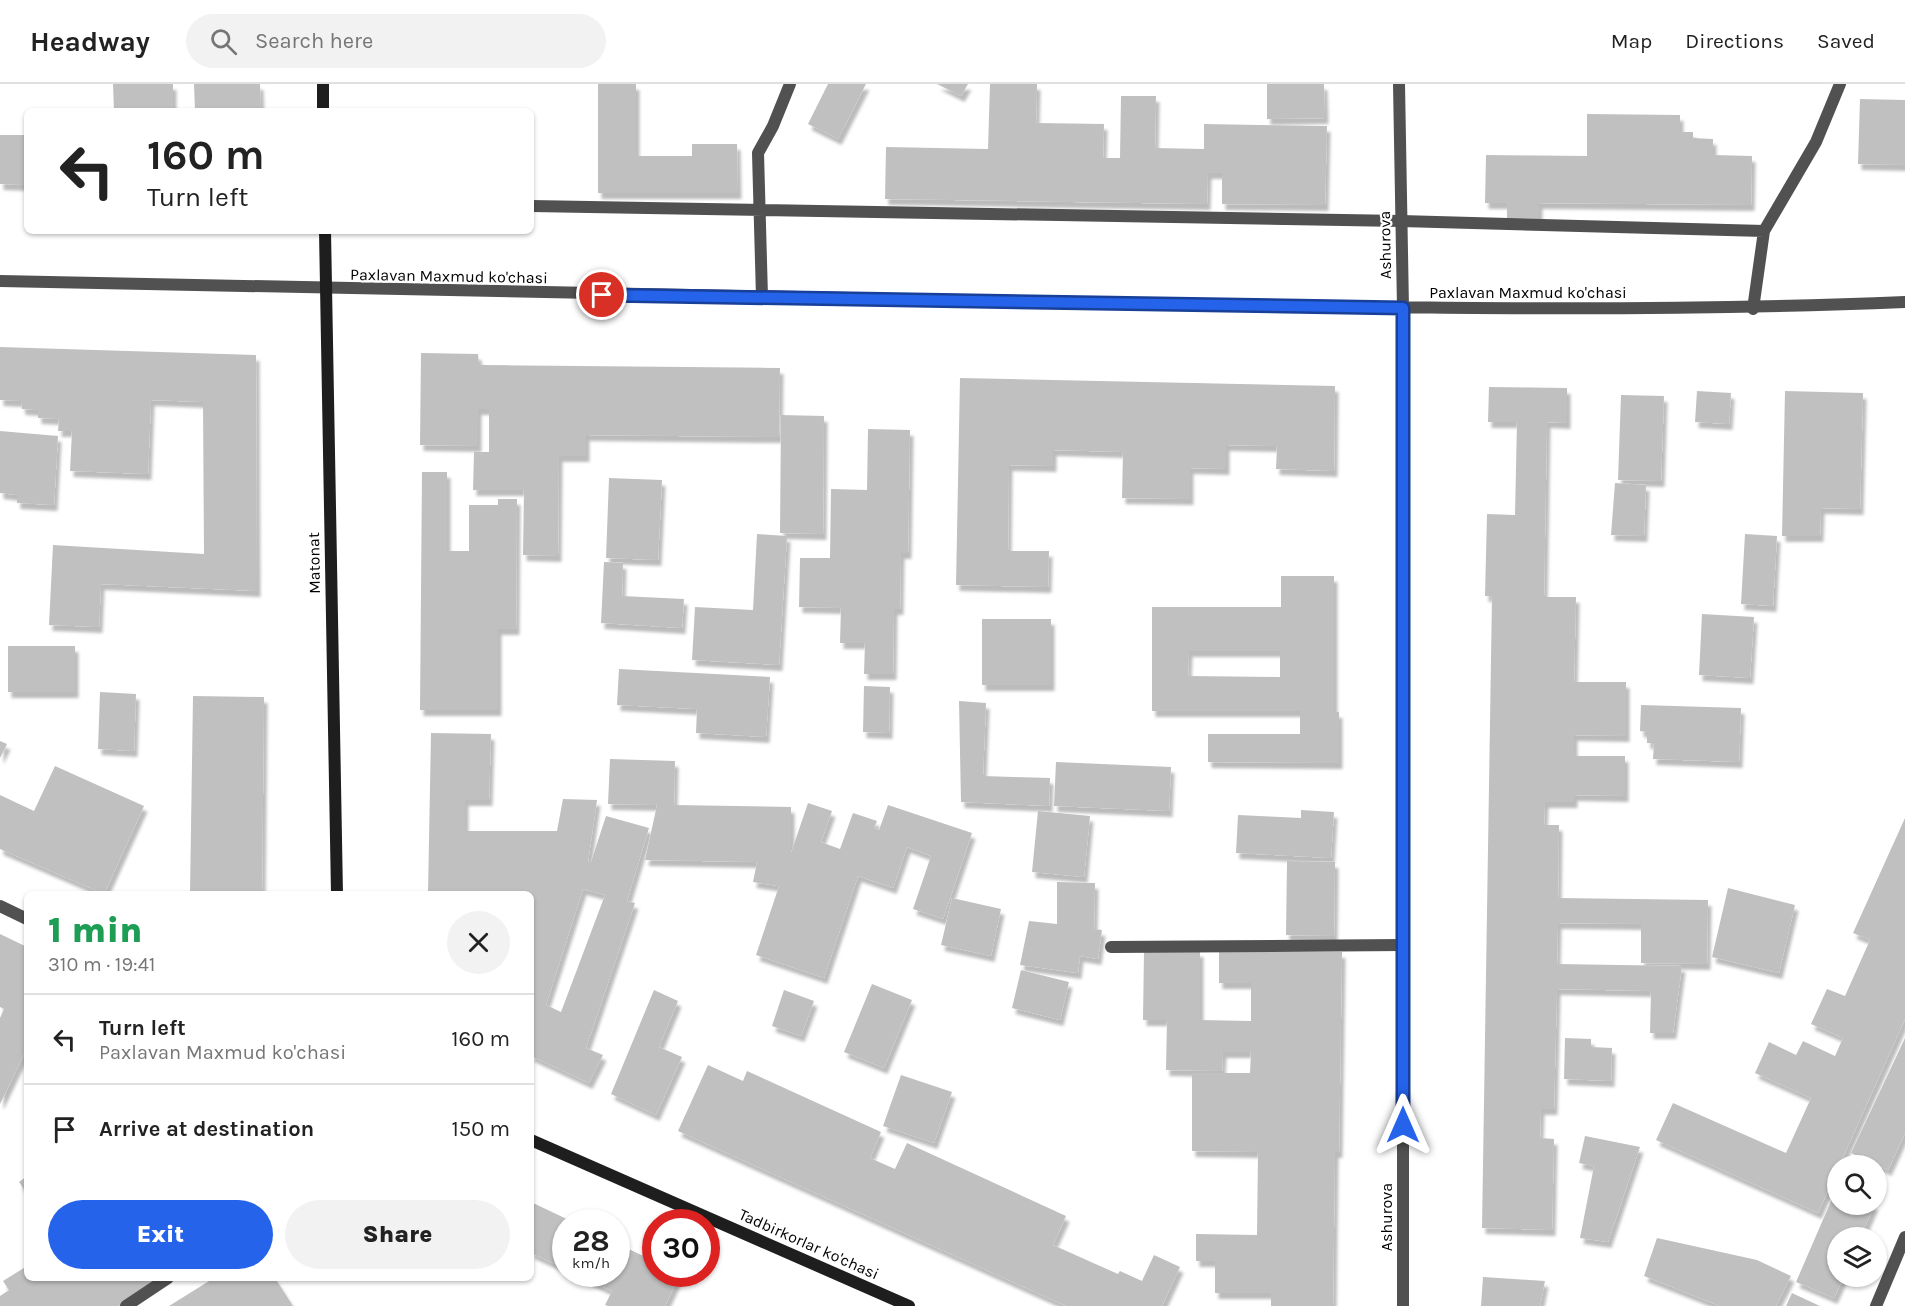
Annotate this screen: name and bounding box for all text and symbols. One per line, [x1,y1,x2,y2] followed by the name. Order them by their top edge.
[186,14,606,68] search box
[30,25,150,58] text: Headway
[207,25,240,58] icon: search
[255,28,373,54] text: Search here
[1611,29,1652,53] text: Map
[1685,29,1784,53] text: Directions
[1817,29,1875,53] text: Saved
[147,130,265,180] text: 160 m
[48,132,126,210] icon: left
[147,181,248,213] text: Turn left
[1375,211,1395,279] street label: Ashurova
[350,265,548,287] street label: Paxlavan Maxmud ko'chasi
[576,269,627,320] pin
[585,278,618,311] icon: arrive
[1429,283,1627,302] street label: Paxlavan Maxmud ko'chasi
[304,532,324,594] street label: Matonat
[48,909,142,951] text: 1 min
[447,911,510,974] button: close
[48,953,155,976] text: 310 m · 19:41
[99,1015,186,1041] text: Turn left
[48,1023,81,1056] icon: left
[451,1026,510,1052] text: 160 m
[99,1041,346,1064] text: Paxlavan Maxmud ko'chasi
[1371,1093,1435,1157] position arrow
[48,1113,81,1146] icon: arrive
[99,1116,314,1142] text: Arrive at destination
[451,1116,510,1142] text: 150 m
[1827,1155,1887,1287] map controls
[1827,1155,1887,1215] button: search
[1377,1183,1396,1251] street label: Ashurova
[48,1200,273,1269] button: Exit
[285,1200,510,1269] button: Share
[736,1205,882,1283] street label: Tadbirkorlar ko'chasi
[642,1209,720,1287] speed limit sign: 30
[572,1223,610,1259] text: 28
[1827,1227,1887,1287] button: layers
[572,1254,610,1272] text: km/h

